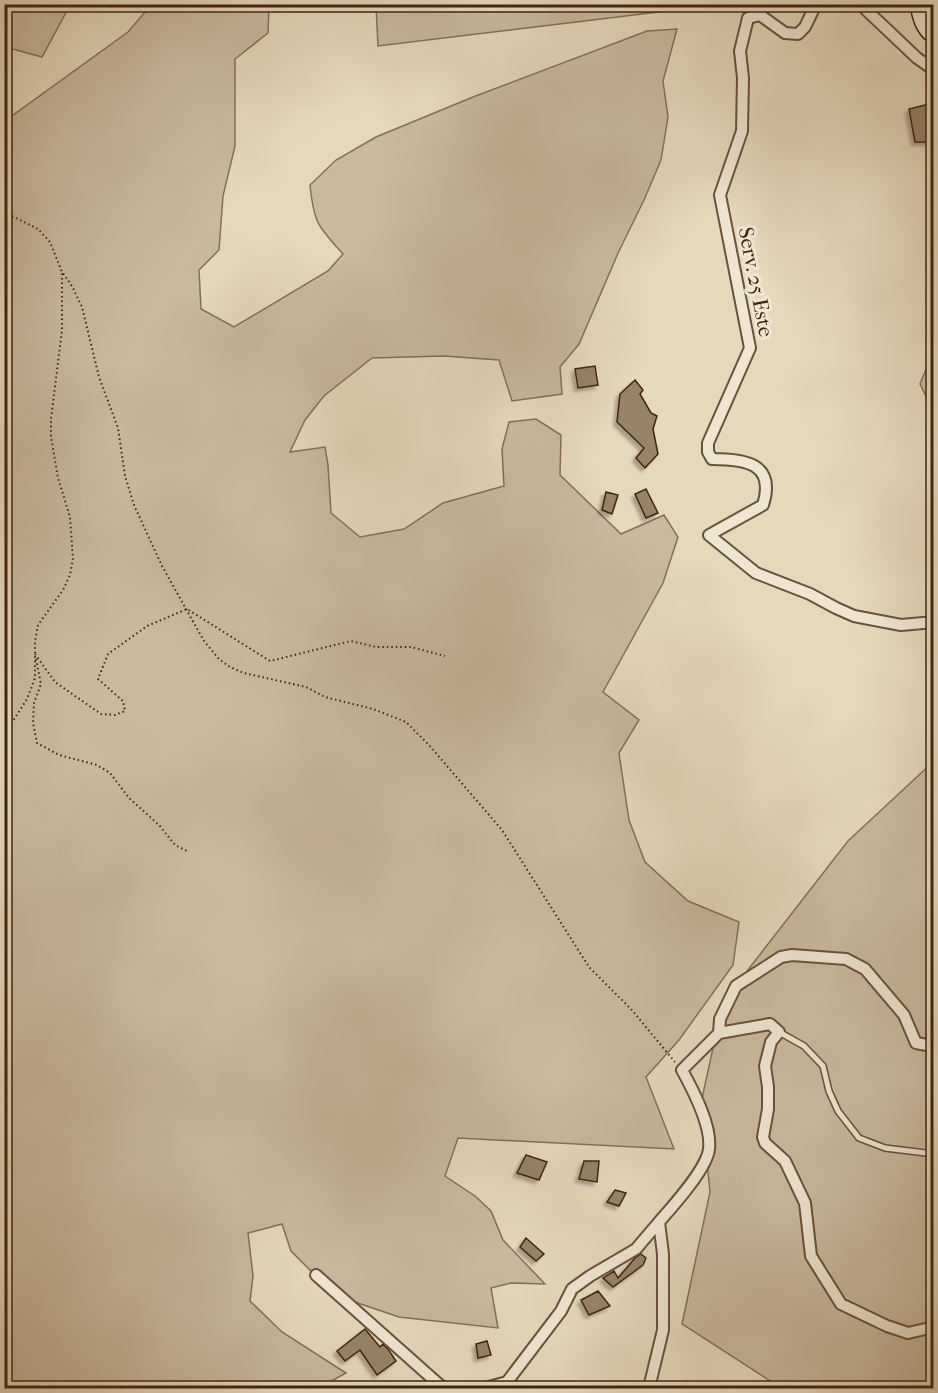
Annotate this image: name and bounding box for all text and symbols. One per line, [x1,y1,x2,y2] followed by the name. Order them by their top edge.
[734,225,778,339] street label: Serv. 25 Este

